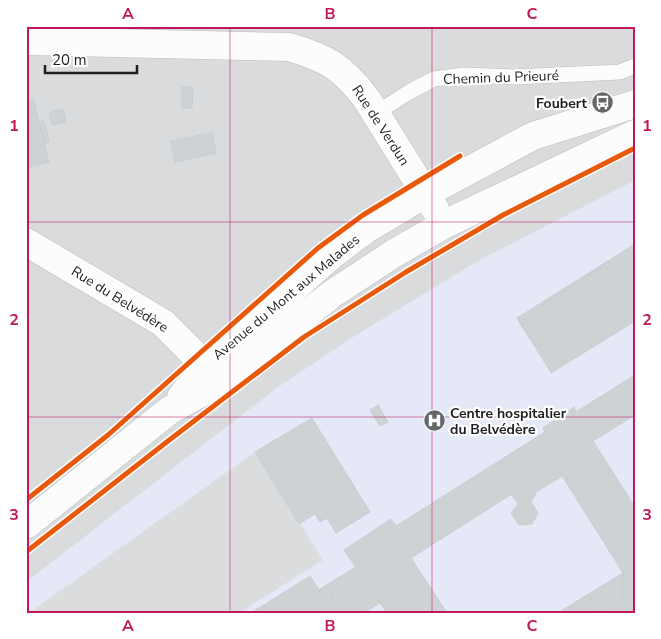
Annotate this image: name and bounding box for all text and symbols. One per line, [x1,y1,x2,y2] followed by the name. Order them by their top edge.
[122,3,134,25] text: A
[324,3,336,25] text: B
[527,3,538,25] text: C
[45,42,138,74] scale bar
[52,50,87,70] text: 20 m
[443,66,559,89] street label: Chemin du Prieuré
[347,81,414,169] street label: Rue de Verdun
[591,91,615,115] bus stop icon: Foubert
[536,94,588,113] place label: Foubert
[9,115,19,137] text: 1
[642,115,652,137] text: 1
[209,230,364,365] street label: Avenue du Mont aux Malades
[68,262,172,337] street label: Rue du Belvédère
[9,309,19,331] text: 2
[642,309,652,331] text: 2
[450,404,567,439] place label: Centre hospitalier du Belvédère
[422,409,446,433] hospital icon: Centre hospitalier du Belvédère
[9,504,19,526] text: 3
[642,504,652,526] text: 3
[122,615,134,637] text: A
[324,615,336,637] text: B
[527,615,538,637] text: C

